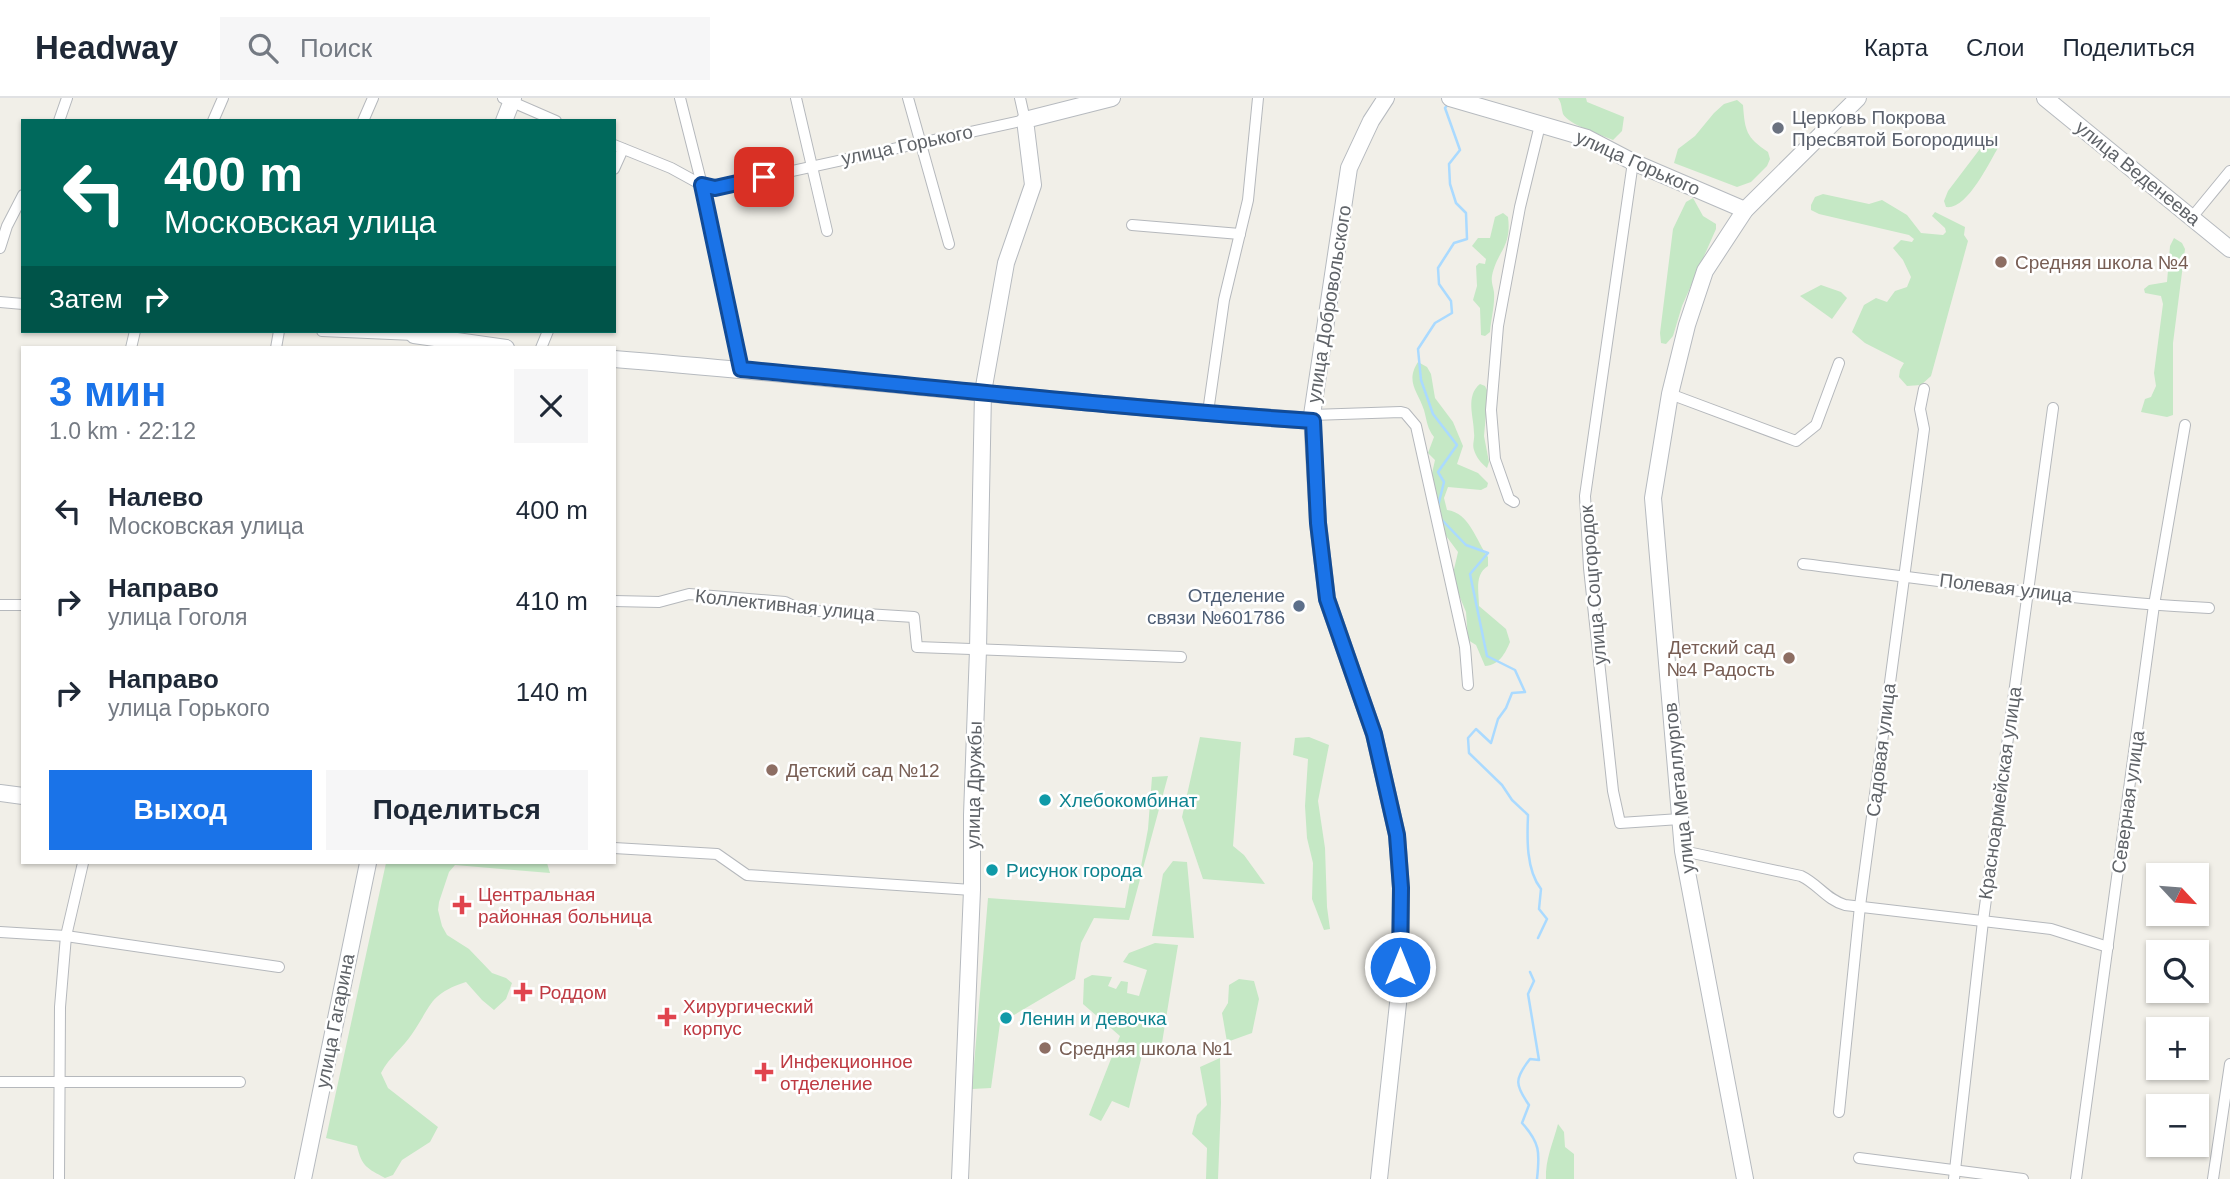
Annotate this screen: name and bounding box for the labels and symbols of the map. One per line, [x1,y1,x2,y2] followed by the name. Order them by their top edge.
[1792,107,1998,150] place label: Церковь Покрова Пресвятой Богородицы
[2072,116,2205,230] street label: улица Веденеева
[1770,120,1786,136] marker: Церковь Покрова Пресвятой Богородицы
[839,121,975,169] street label: улица Горького
[1573,126,1703,200] street label: улица Горького
[734,147,794,207] pin
[1303,204,1355,404] street label: улица Добровольского
[2015,252,2189,273] place label: Средняя школа №4
[1993,254,2009,270] marker: Средняя школа №4
[1575,503,1610,666] street label: улица Соцгородок
[1938,569,2074,607] street label: Полевая улица
[694,585,876,625] street label: Коллективная улица
[1147,585,1285,628] place label: Отделение связи №601786
[1291,598,1307,614] marker: Отделение связи №601786
[1666,637,1775,680] place label: Детский сад №4 Радость
[1781,650,1797,666] marker: Детский сад №4 Радость
[1862,682,1900,818] street label: Садовая улица
[1975,685,2025,901] street label: Красноармейская улица
[1660,701,1698,875] street label: улица Металлургов
[962,721,986,849] street label: улица Дружбы
[2108,729,2148,875] street label: Северная улица
[786,760,940,781] place label: Детский сад №12
[764,762,780,778] marker: Детский сад №12
[1059,790,1198,811] place label: Хлебокомбинат
[1037,792,1053,808] marker: Хлебокомбинат
[1006,860,1143,881] place label: Рисунок города
[984,862,1000,878] marker: Рисунок города
[2146,863,2208,926] north arrow
[478,884,652,927] place label: Центральная районная больница
[452,895,472,915] marker: Центральная районная больница
[1363,930,1437,1004] position arrow
[312,952,358,1090] street label: улица Гагарина
[513,982,533,1002] marker: Роддом
[539,982,607,1003] place label: Роддом
[683,996,814,1039] place label: Хирургический корпус
[657,1007,677,1027] marker: Хирургический корпус
[1020,1008,1167,1029] place label: Ленин и девочка
[998,1010,1014,1026] marker: Ленин и девочка
[1059,1038,1233,1059] place label: Средняя школа №1
[1037,1040,1053,1056] marker: Средняя школа №1
[780,1051,913,1094] place label: Инфекционное отделение
[754,1062,774,1082] marker: Инфекционное отделение

